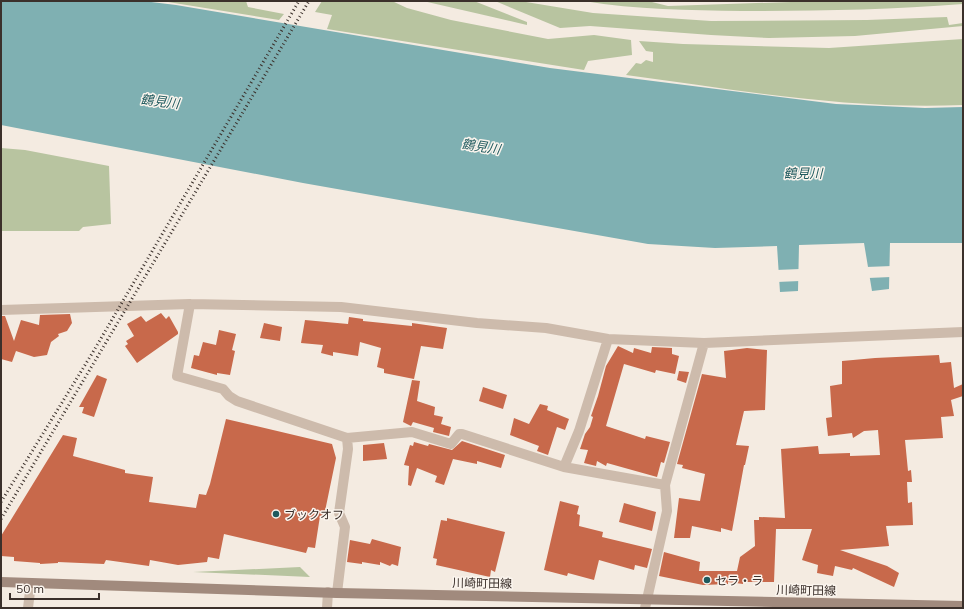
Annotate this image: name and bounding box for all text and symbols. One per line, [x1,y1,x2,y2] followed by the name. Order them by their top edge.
[140,91,182,112] water label: 鶴見川
[460,135,503,157] water label: 鶴見川
[783,165,824,181] water label: 鶴見川
[284,507,344,522] place label: ブックオフ
[271,509,281,519] marker: ブックオフ
[715,573,763,588] place label: セラ・ラ
[10,575,99,601] scale bar
[452,575,512,591] street label: 川崎町田線
[702,575,712,585] marker: セラ・ラ
[16,581,44,596] text: 50 m
[776,582,836,598] street label: 川崎町田線

